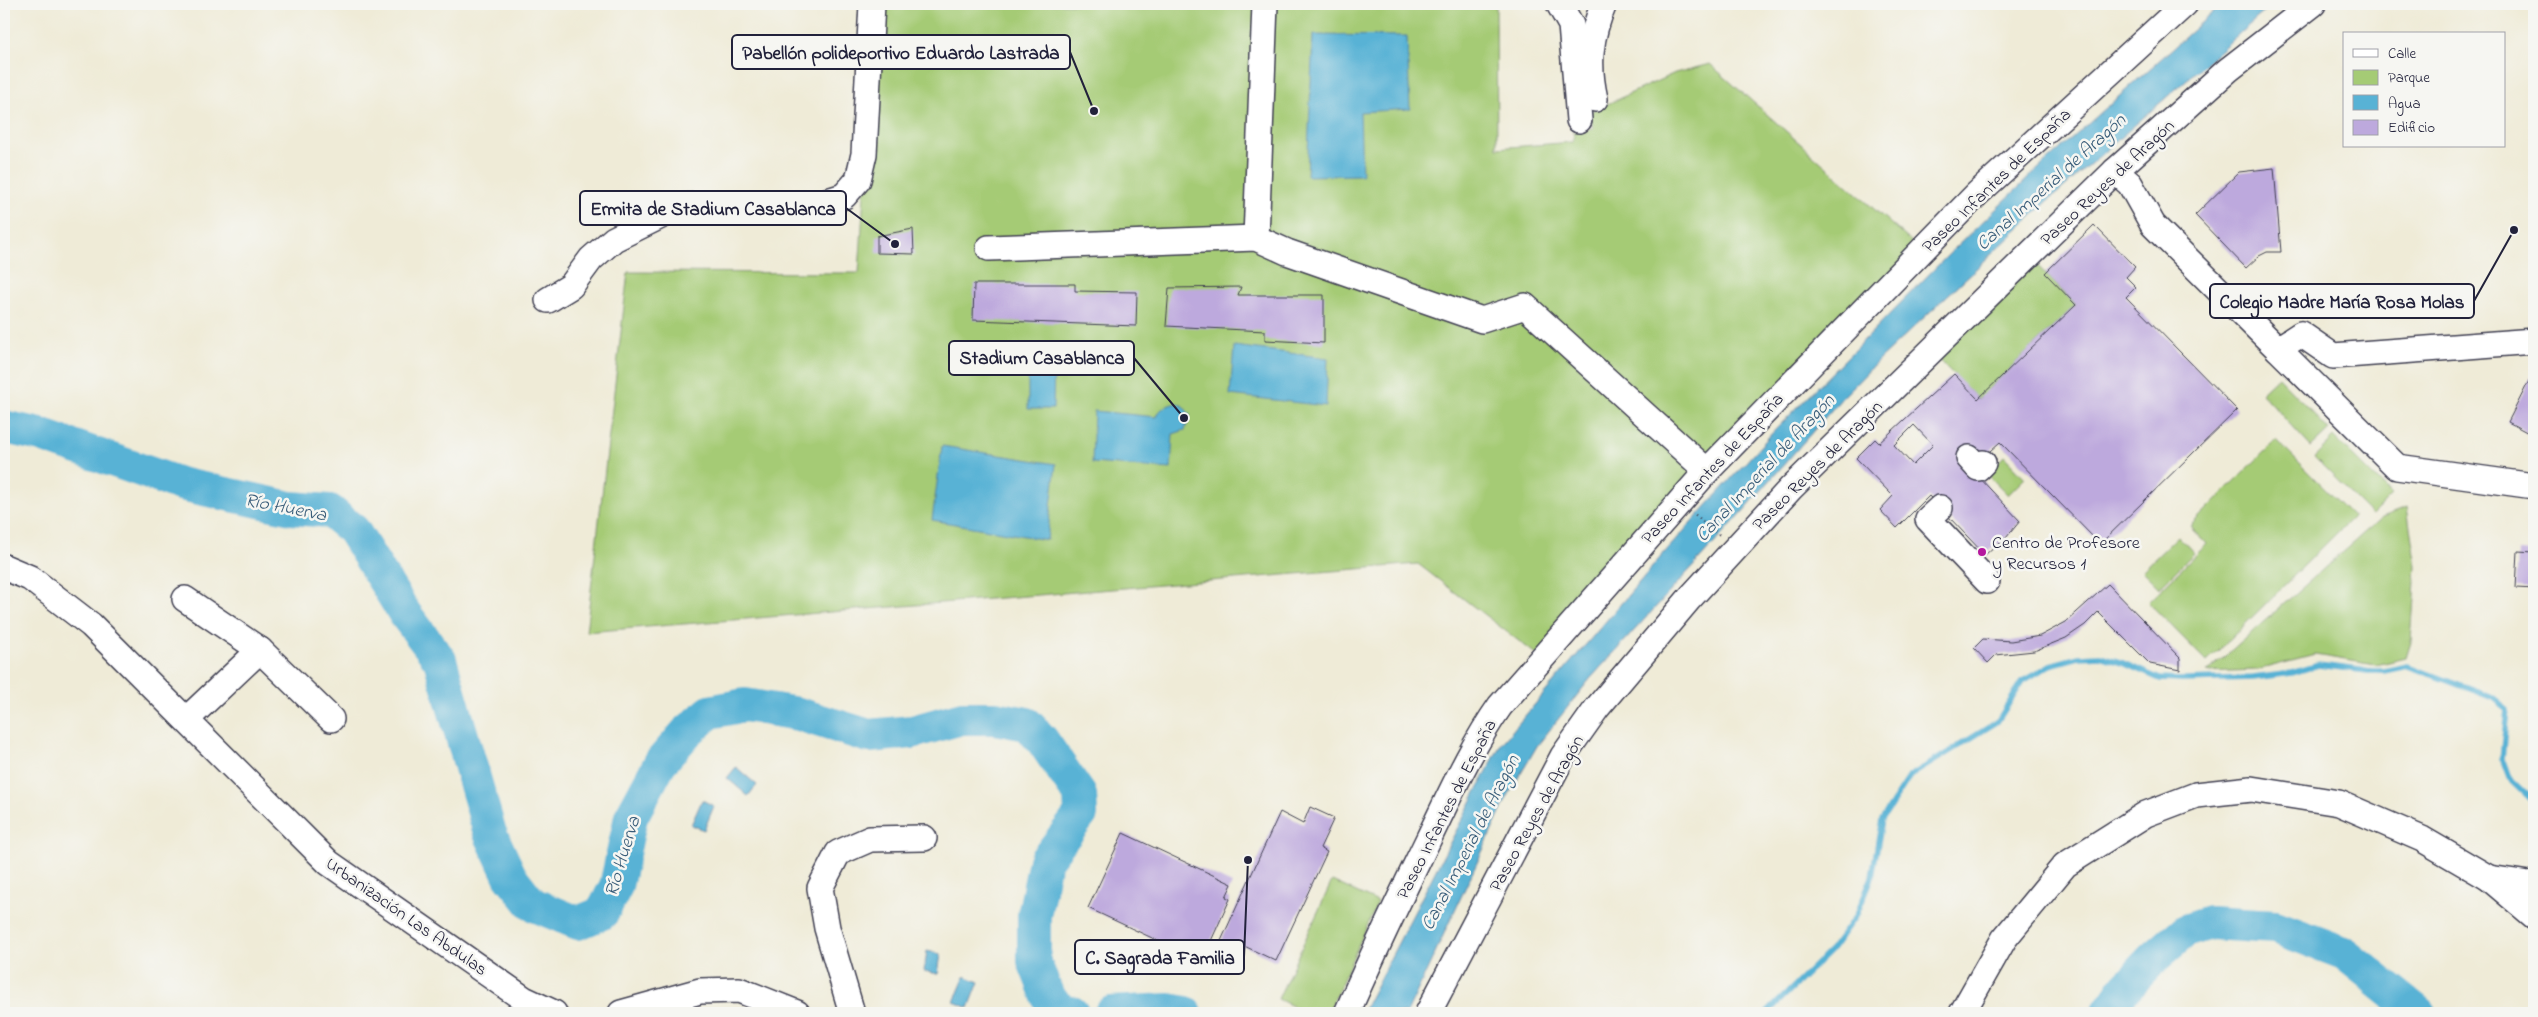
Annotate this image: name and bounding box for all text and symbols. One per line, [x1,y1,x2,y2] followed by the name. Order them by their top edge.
[2343,32,2506,148] legend
[732,35,1070,69] callout: Pabellón polideportivo Eduardo Lastrada
[742,41,1060,68] text: Pabellón polideportivo Eduardo Lastrada
[2388,43,2416,65] text: Calle
[2388,67,2430,89] text: Parque
[2388,93,2421,116] text: Agua
[1917,103,2078,260] street label: Paseo Infantes de España
[1971,108,2134,258] water label: Canal Imperial de Aragón
[2035,114,2182,253] street label: Paseo Reyes de Aragón
[2388,117,2435,139] text: Edificio
[580,191,846,225] callout: Ermita de Stadium Casablanca
[590,197,836,224] text: Ermita de Stadium Casablanca
[2210,284,2474,318] callout: Colegio Madre María Rosa Molas
[2220,290,2465,319] text: Colegio Madre María Rosa Molas
[949,341,1134,375] callout: Stadium Casablanca
[960,346,1124,373] text: Stadium Casablanca
[1636,388,1791,551] street label: Paseo Infantes de España
[1690,388,1843,549] water label: Canal Imperial de Aragón
[1747,395,1890,538] street label: Paseo Reyes de Aragón
[243,487,329,530] water label: Río Huerva
[1992,531,2141,578] place label: Centro de Profesore y Recursos 1
[1976,546,1988,558] marker: Centro de Profesore y Recursos 1
[1391,715,1504,904] street label: Paseo Infantes de España
[1484,731,1593,897] street label: Paseo Reyes de Aragón
[1415,750,1528,936] water label: Canal Imperial de Aragón
[598,813,649,900] water label: Río Huerva
[320,852,492,983] street label: Urbanización Las Abdulas
[1075,940,1244,974] callout: C. Sagrada Familia
[1085,946,1235,975] text: C. Sagrada Familia

